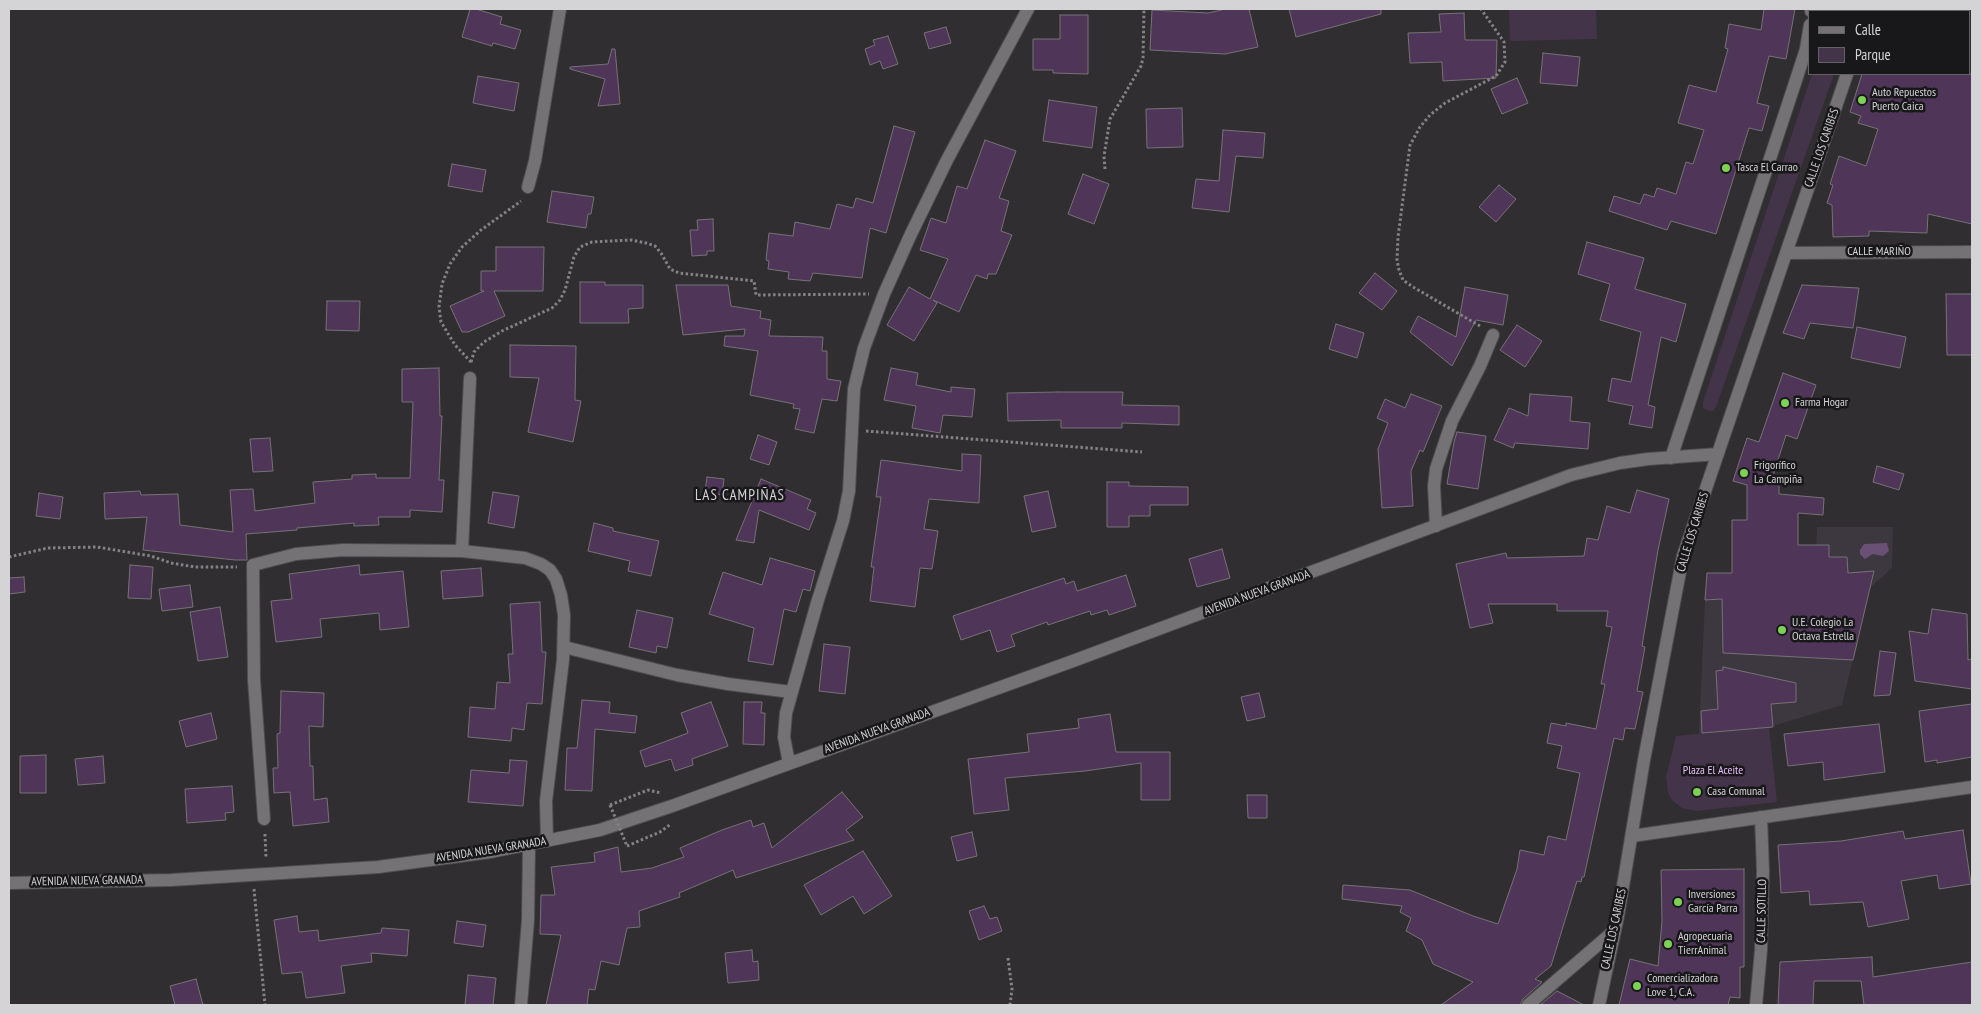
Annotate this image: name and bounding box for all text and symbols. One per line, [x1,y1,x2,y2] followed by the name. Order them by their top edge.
[1808,10,1971,75] legend
[1855,20,1881,39] text: Calle
[1855,45,1891,64] text: Parque
[1872,86,1936,114] place label: Auto Repuestos Puerto Caica
[1856,94,1868,106] marker: Auto Repuestos Puerto Caica
[1802,107,1842,189] street label: CALLE LOS CARIBES
[1736,161,1798,175] place label: Tasca El Carrao
[1720,162,1732,174] marker: Tasca El Carrao
[1847,245,1911,259] street label: CALLE MARIÑO
[1795,396,1848,410] place label: Farma Hogar
[1779,397,1791,409] marker: Farma Hogar
[1754,459,1802,487] place label: Frigorífico La Campiña
[1738,467,1750,479] marker: Frigorífico La Campiña
[694,487,786,505] district label: LAS CAMPIÑAS
[1674,490,1712,574] street label: CALLE LOS CARIBES
[1202,567,1312,619] street label: AVENIDA NUEVA GRANADA
[1792,616,1854,644] place label: U.E. Colegio La Octava Estrella
[1776,624,1788,636] marker: U.E. Colegio La Octava Estrella
[822,705,932,757] street label: AVENIDA NUEVA GRANADA
[1683,764,1743,778] park label: Plaza El Aceite
[1707,785,1765,799] place label: Casa Comunal
[1691,786,1703,798] marker: Casa Comunal
[435,834,547,866] street label: AVENIDA NUEVA GRANADA
[31,873,143,889] street label: AVENIDA NUEVA GRANADA
[1754,879,1770,943] street label: CALLE SOTILLO
[1598,887,1630,971] street label: CALLE LOS CARIBES
[1688,888,1737,916] place label: Inversiones García Parra
[1672,896,1684,908] marker: Inversiones García Parra
[1678,930,1732,958] place label: Agropecuaria TierrAnimal
[1662,938,1674,950] marker: Agropecuaria TierrAnimal
[1647,972,1718,1000] place label: Comercializadora Love 1, C.A.
[1631,980,1643,992] marker: Comercializadora Love 1, C.A.

